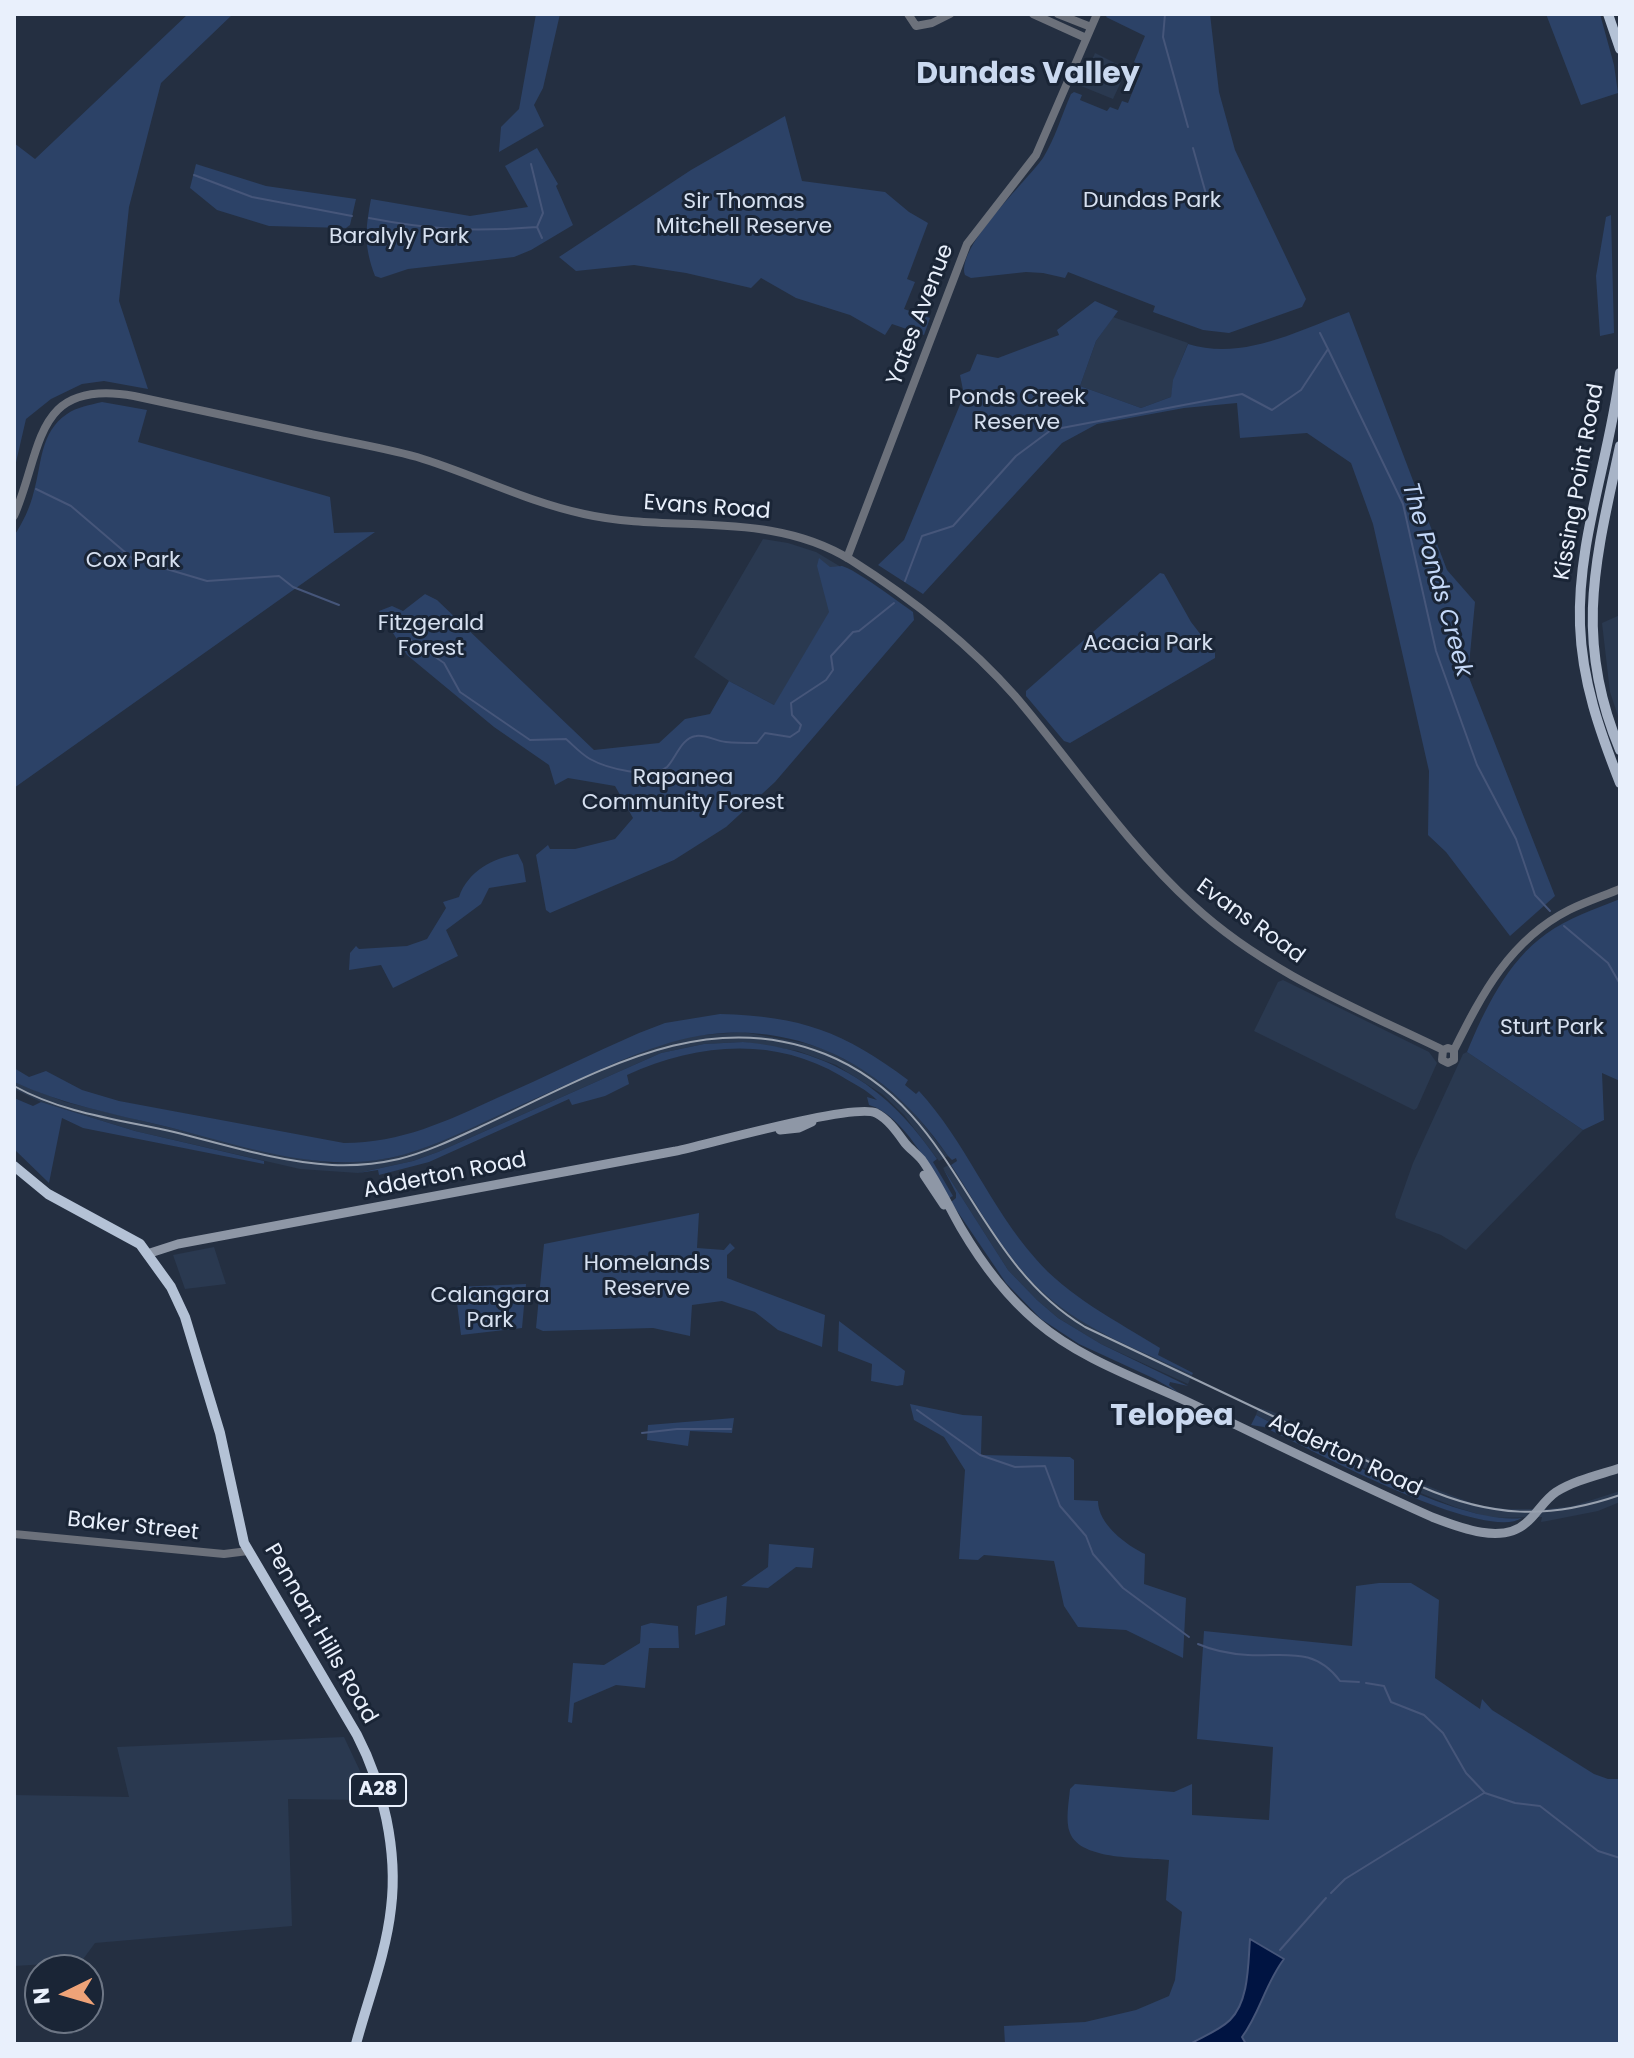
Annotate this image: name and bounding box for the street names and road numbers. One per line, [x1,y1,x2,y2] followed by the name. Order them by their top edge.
[882,241,960,389] street label: Yates Avenue
[1550,382,1610,582] street label: Kissing Point Road
[643,490,771,526] street label: Evans Road
[1191,874,1309,970] street label: Evans Road
[361,1147,529,1205] street label: Adderton Road
[1264,1409,1426,1503] street label: Adderton Road
[66,1507,200,1547] street label: Baker Street
[258,1539,382,1729] street label: Pennant Hills Road
[350,1774,406,1806] road number: A28

